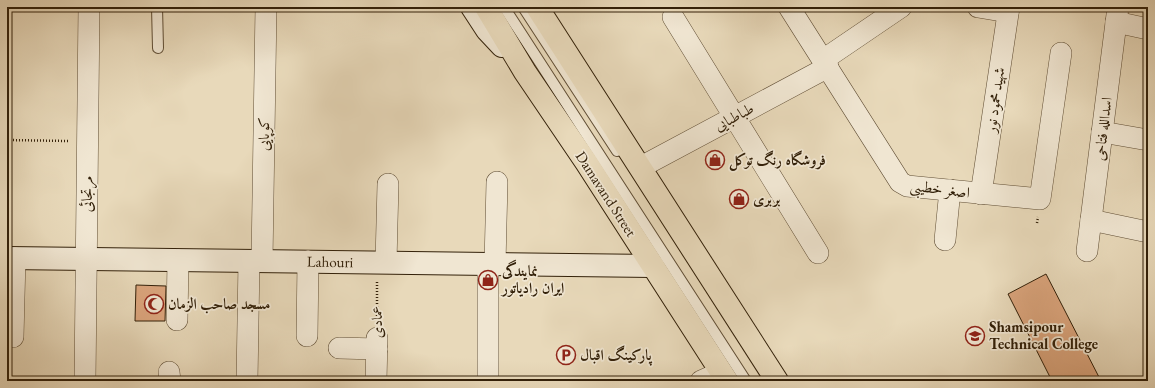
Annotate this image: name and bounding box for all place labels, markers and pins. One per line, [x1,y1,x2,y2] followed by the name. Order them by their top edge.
[704,149,726,171] shop icon: فروشگاه رنگ توکل
[729,150,826,171] place label: فروشگاه رنگ توکل
[728,188,750,210] shop icon: بربری
[753,189,780,208] place label: بربری
[500,259,564,297] place label: نمایندگی ایران رادیاتور
[477,269,499,291] shop icon: نمایندگی ایران رادیاتور
[143,293,165,315] mosque icon: مسجد صاحب الزمان
[168,294,270,314] place label: مسجد صاحب الزمان
[989,317,1098,353] place label: Shamsipour Technical College
[964,325,986,347] school or university icon: Shamsipour Technical College
[555,344,577,366] parking icon: پارکینگ اقبال
[580,345,653,366] place label: پارکینگ اقبال

